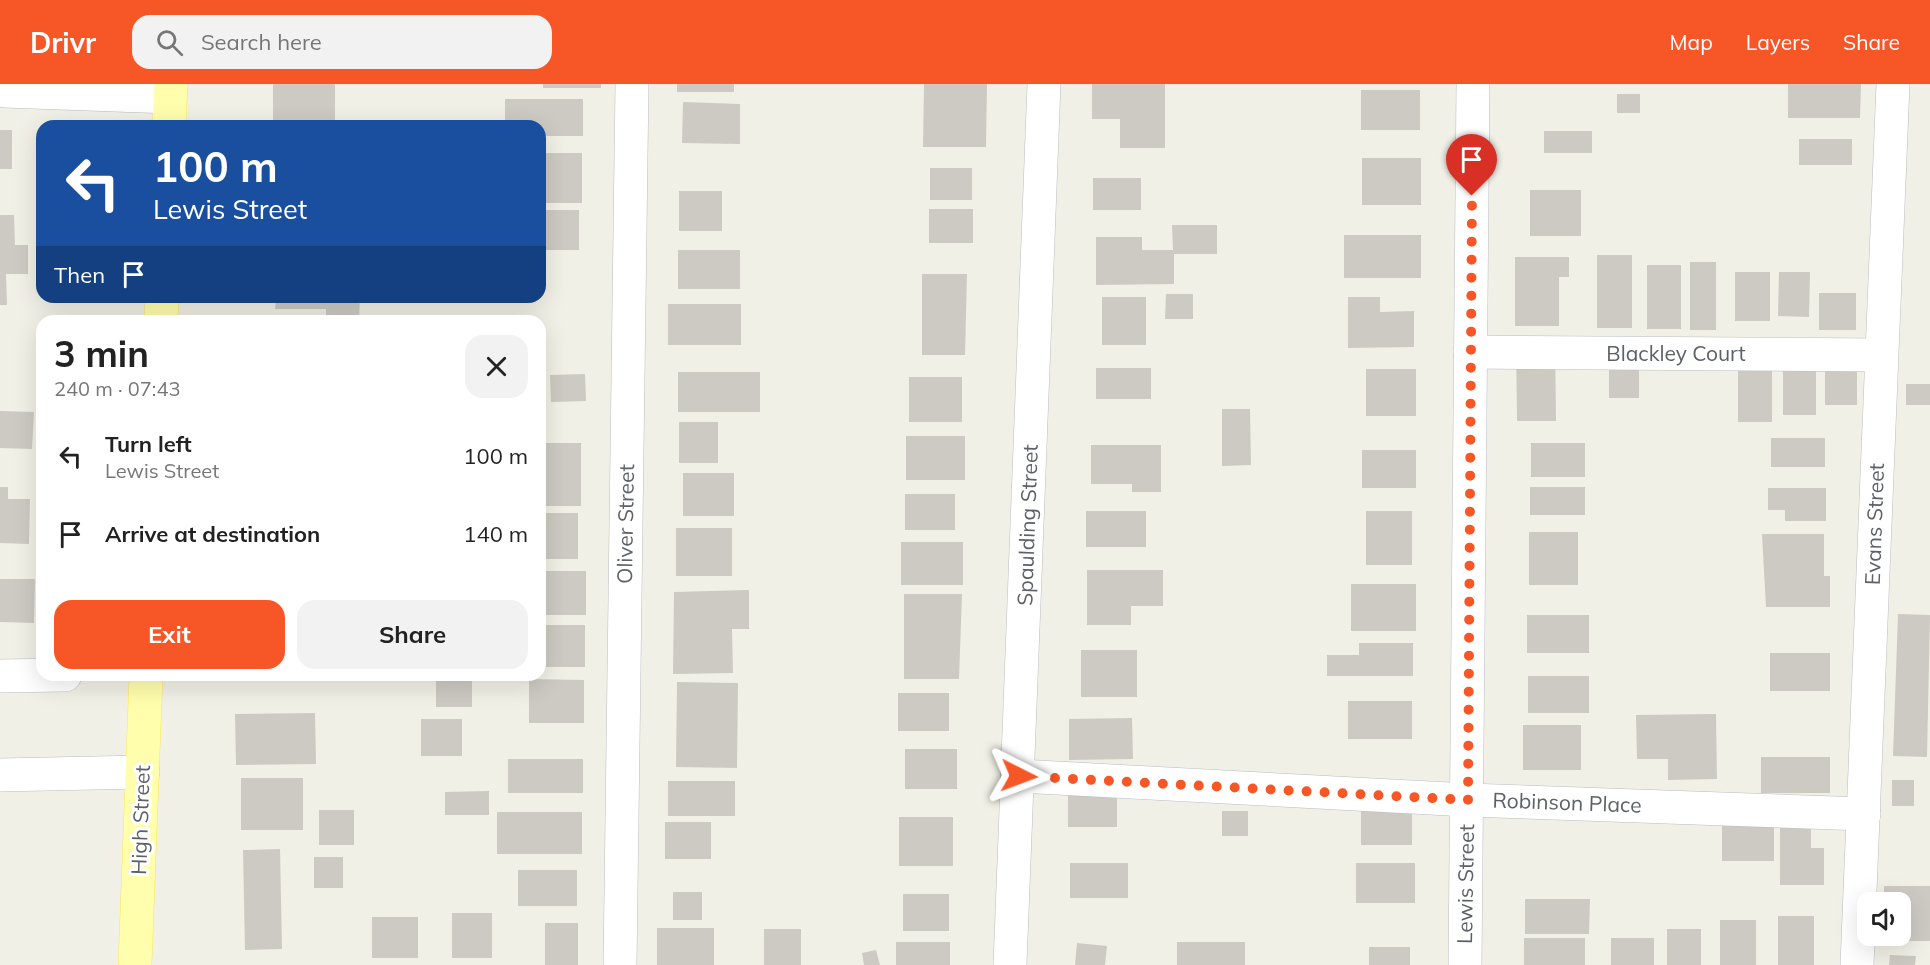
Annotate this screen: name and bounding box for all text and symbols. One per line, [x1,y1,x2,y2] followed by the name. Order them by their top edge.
[132,15,552,69] search box
[30,25,96,60] text: Drivr
[153,26,186,59] icon: search
[201,28,322,56] text: Search here
[1670,29,1713,55] text: Map
[1746,29,1810,55] text: Layers
[1843,29,1900,55] text: Share
[1446,134,1497,196] pin
[153,140,278,193] text: 100 m
[1455,143,1488,176] icon: arrive
[54,144,132,222] icon: left
[153,192,307,226] text: Lewis Street
[117,258,150,291] icon: arrive
[54,261,105,289] text: Then
[54,331,149,376] text: 3 min
[465,335,528,398] button: close
[1606,340,1746,366] street label: Blackley Court
[54,376,180,401] text: 240 m · 07:43
[105,430,192,458] text: Turn left
[54,440,87,473] icon: left
[463,442,528,470] text: 100 m
[1011,444,1043,606] street label: Spaulding Street
[105,458,219,483] text: Lewis Street
[1859,463,1889,585] street label: Evans Street
[611,464,639,584] street label: Oliver Street
[54,518,87,551] icon: arrive
[105,520,320,548] text: Arrive at destination
[463,520,528,548] text: 140 m
[54,600,285,669] button: Exit
[297,600,528,669] button: Share
[987,744,1051,808] position arrow
[125,765,155,875] street label: High Street
[1492,786,1642,818] street label: Robinson Place
[1451,824,1479,944] street label: Lewis Street
[1857,892,1911,946] map controls
[1857,892,1911,946] button: sound

